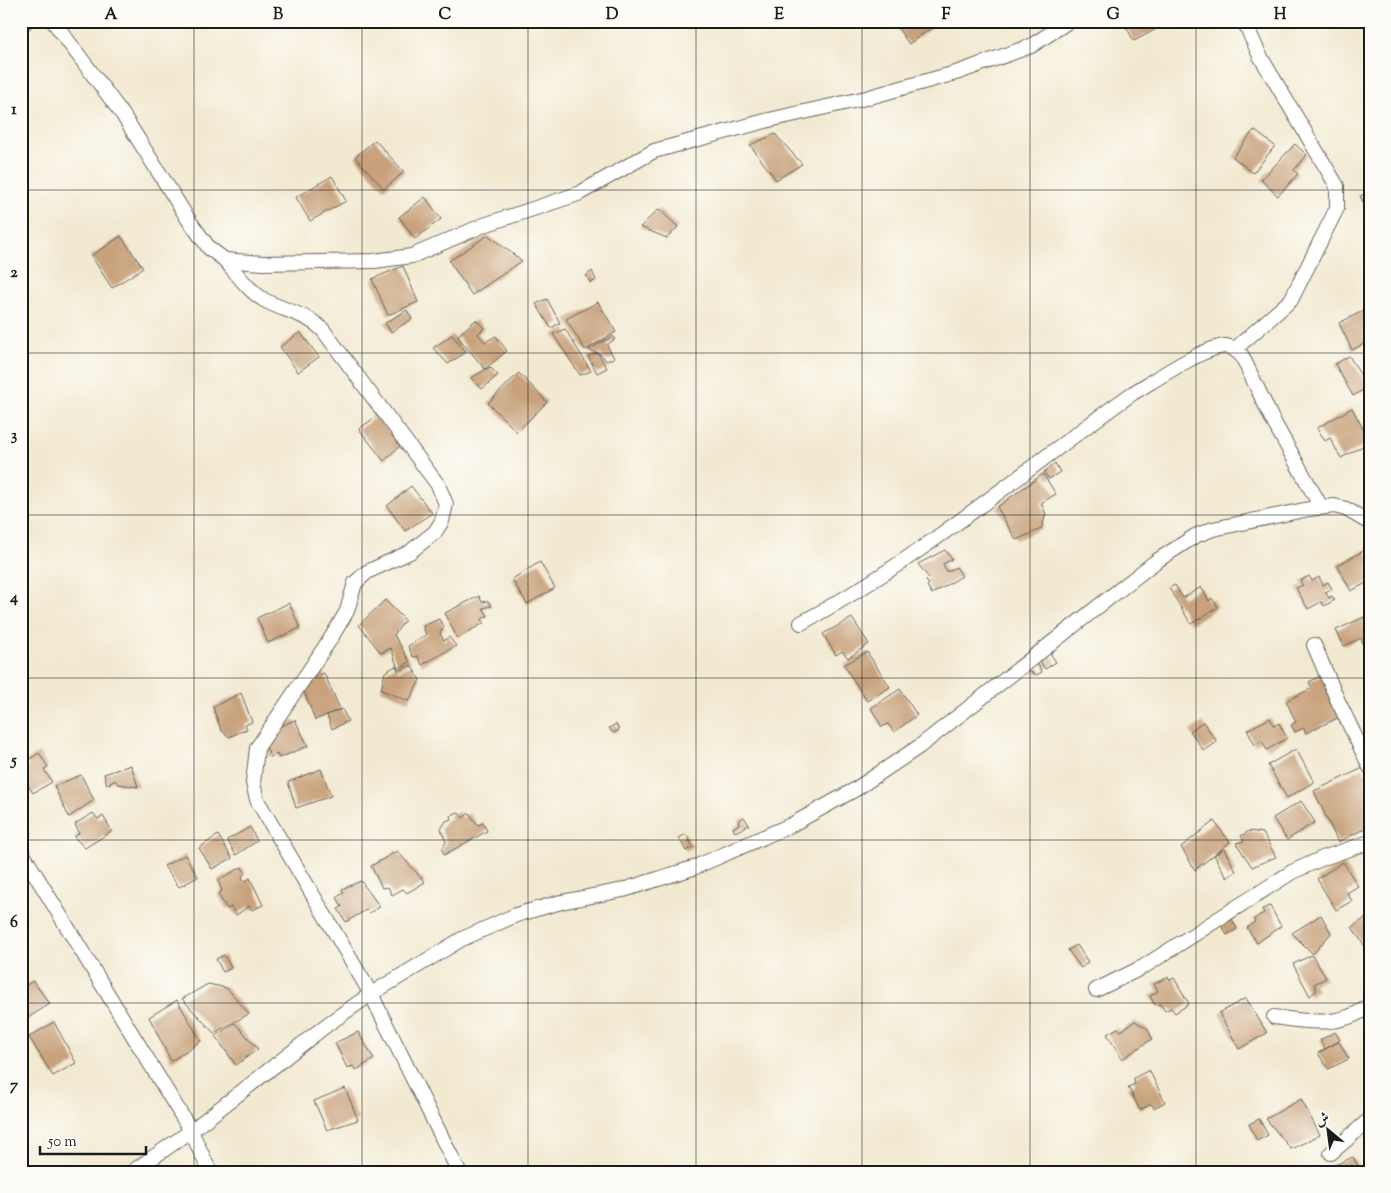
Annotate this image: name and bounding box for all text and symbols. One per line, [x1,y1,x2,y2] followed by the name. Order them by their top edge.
[105,4,118,27] text: A
[273,4,283,27] text: B
[439,4,452,27] text: C
[606,4,619,27] text: D
[774,4,784,27] text: E
[942,4,951,27] text: F
[1106,4,1120,27] text: G
[1274,4,1287,27] text: H
[11,99,17,122] text: 1
[10,262,18,285] text: 2
[11,425,18,448] text: 3
[9,587,18,610] text: 4
[9,750,17,773] text: 5
[10,912,18,935] text: 6
[10,1075,19,1098] text: 7
[1304,1106,1354,1156] north arrow
[1312,1108,1334,1132] text: ش
[40,1123,146,1155] scale bar
[47,1132,77,1153] text: 50 m

